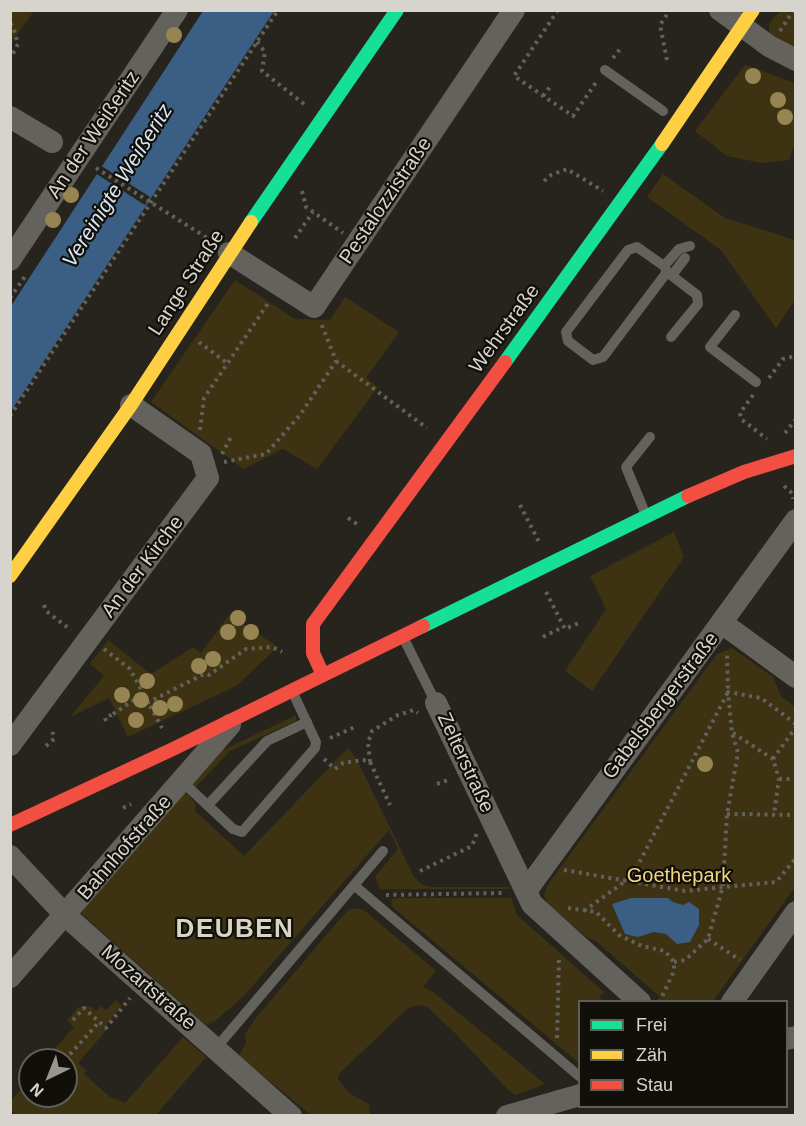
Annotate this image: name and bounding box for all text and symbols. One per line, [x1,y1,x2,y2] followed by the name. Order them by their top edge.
[43,67,145,203] street label: An der Weißeritz
[58,100,178,272] water label: Vereinigte Weißeritz
[335,133,437,269] street label: Pestalozzistraße
[144,226,230,340] street label: Lange Straße
[465,280,545,378] street label: Wehrstraße
[97,511,189,623] street label: An der Kirche
[598,628,724,784] street label: Gabelsbergerstraße
[431,709,499,817] street label: Zelterstraße
[73,791,177,905] street label: Bahnhofstraße
[627,864,731,888] park label: Goethepark
[176,914,294,946] district label: DEUBEN
[96,940,200,1036] street label: Mozartstraße
[578,1000,788,1108] legend
[636,1015,667,1035] text: Frei
[636,1045,667,1065] text: Zäh
[18,1048,78,1108] north arrow
[636,1075,673,1095] text: Stau
[27,1080,47,1100] text: N

